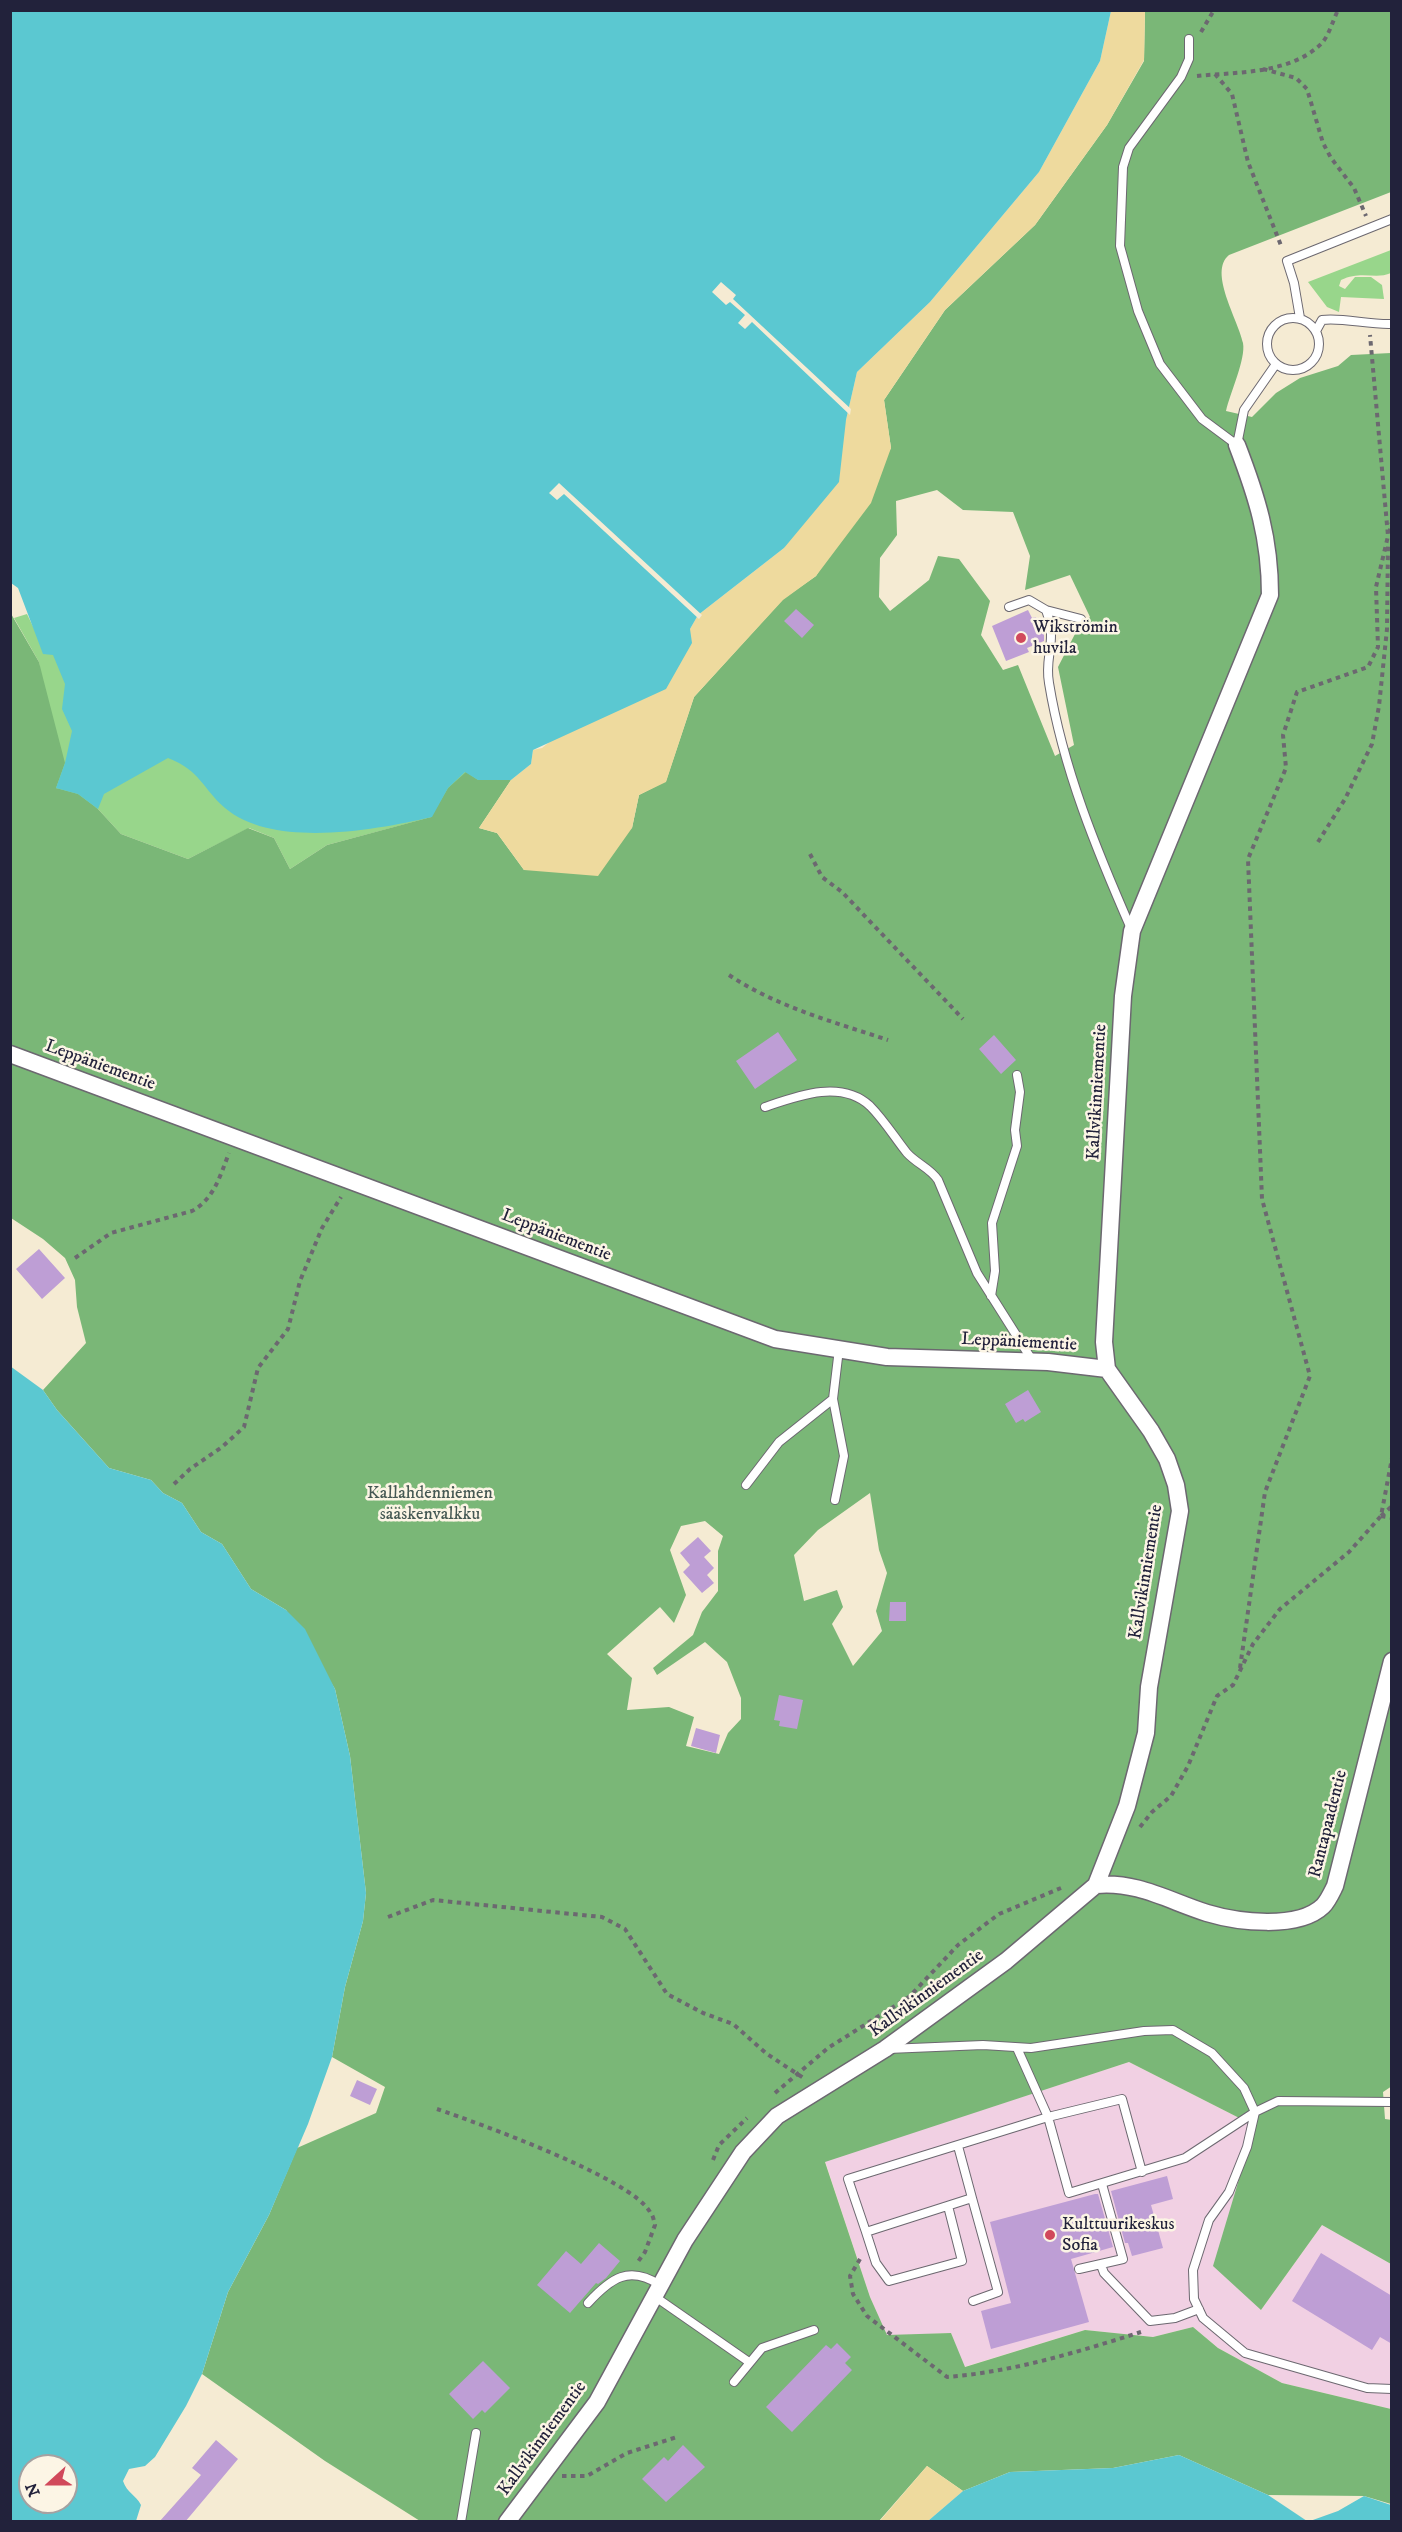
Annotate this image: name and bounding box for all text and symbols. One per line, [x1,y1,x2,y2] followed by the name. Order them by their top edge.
[1033,617,1118,660] place label: Wikströmin huvila
[1014,631,1028,645] marker: Wikströmin huvila
[1084,1023,1112,1161] street label: Kallvikinniementie
[42,1036,158,1096] street label: Leppäniementie
[498,1205,614,1267] street label: Leppäniementie
[961,1329,1077,1357] street label: Leppäniementie
[367,1483,493,1526] park label: Kallahdenniemen sääskenvalkku
[1126,1503,1168,1641] street label: Kallvikinniementie
[1305,1768,1353,1880] street label: Rantapaadentie
[866,1945,988,2043] street label: Kallvikinniementie
[1062,2214,1175,2256] place label: Kulttuurikeskus Sofia
[1043,2228,1057,2242] marker: Kulttuurikeskus Sofia
[494,2378,592,2500] street label: Kallvikinniementie
[18,2454,78,2514] north arrow
[21,2480,45,2499] text: N

